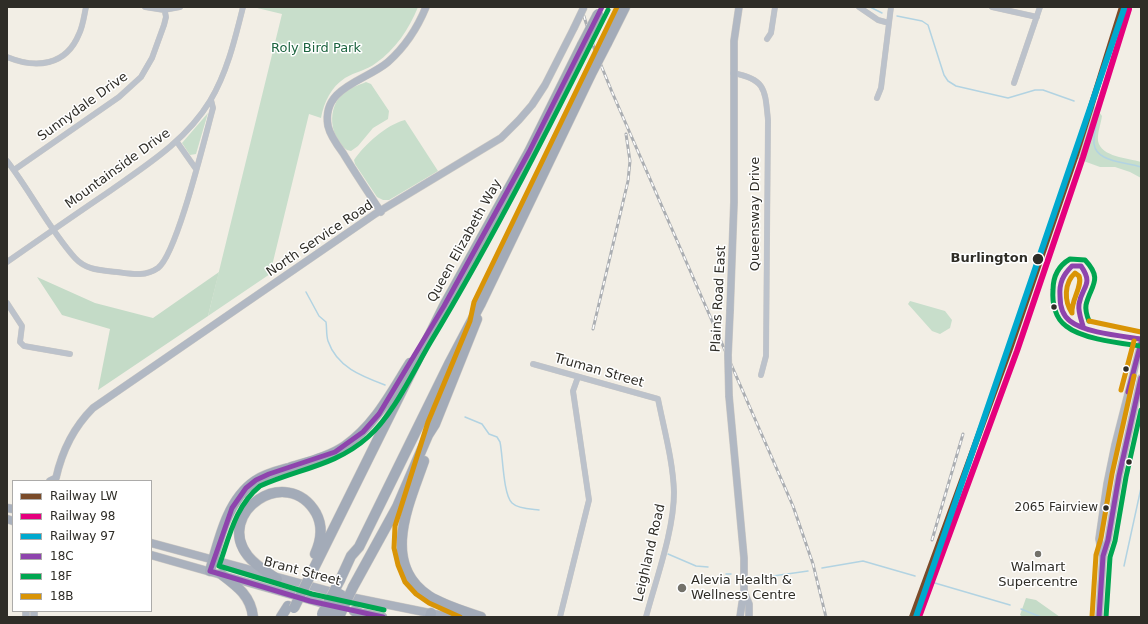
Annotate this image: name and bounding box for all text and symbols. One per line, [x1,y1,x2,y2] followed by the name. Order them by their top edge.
[271,41,361,57] park label: Roly Bird Park
[35,69,131,145] street label: Sunnydale Drive
[62,126,174,212] street label: Mountainside Drive
[748,157,764,271] street label: Queensway Drive
[425,177,505,305] street label: Queen Elizabeth Way
[264,198,376,280] street label: North Service Road
[708,245,730,353] street label: Plains Road East
[951,251,1028,267] place label: Burlington
[1031,252,1045,266] marker: Burlington
[1049,302,1059,312] unlabelled marker
[553,351,645,391] street label: Truman Street
[1121,364,1131,374] unlabelled marker
[1124,457,1134,467] unlabelled marker
[12,480,152,612] legend
[50,489,118,503] text: Railway LW
[1015,501,1098,515] place label: 2065 Fairview
[631,503,669,603] street label: Leighland Road
[1101,503,1111,513] marker: 2065 Fairview
[50,509,115,523] text: Railway 98
[50,529,115,543] text: Railway 97
[50,549,74,563] text: 18C
[1033,549,1043,559] marker: Walmart Supercentre
[262,554,342,590] street label: Brant Street
[998,560,1078,591] place label: Walmart Supercentre
[50,569,72,583] text: 18F
[691,573,796,604] place label: Alevia Health & Wellness Centre
[676,582,688,594] marker: Alevia Health & Wellness Centre
[50,589,74,603] text: 18B

